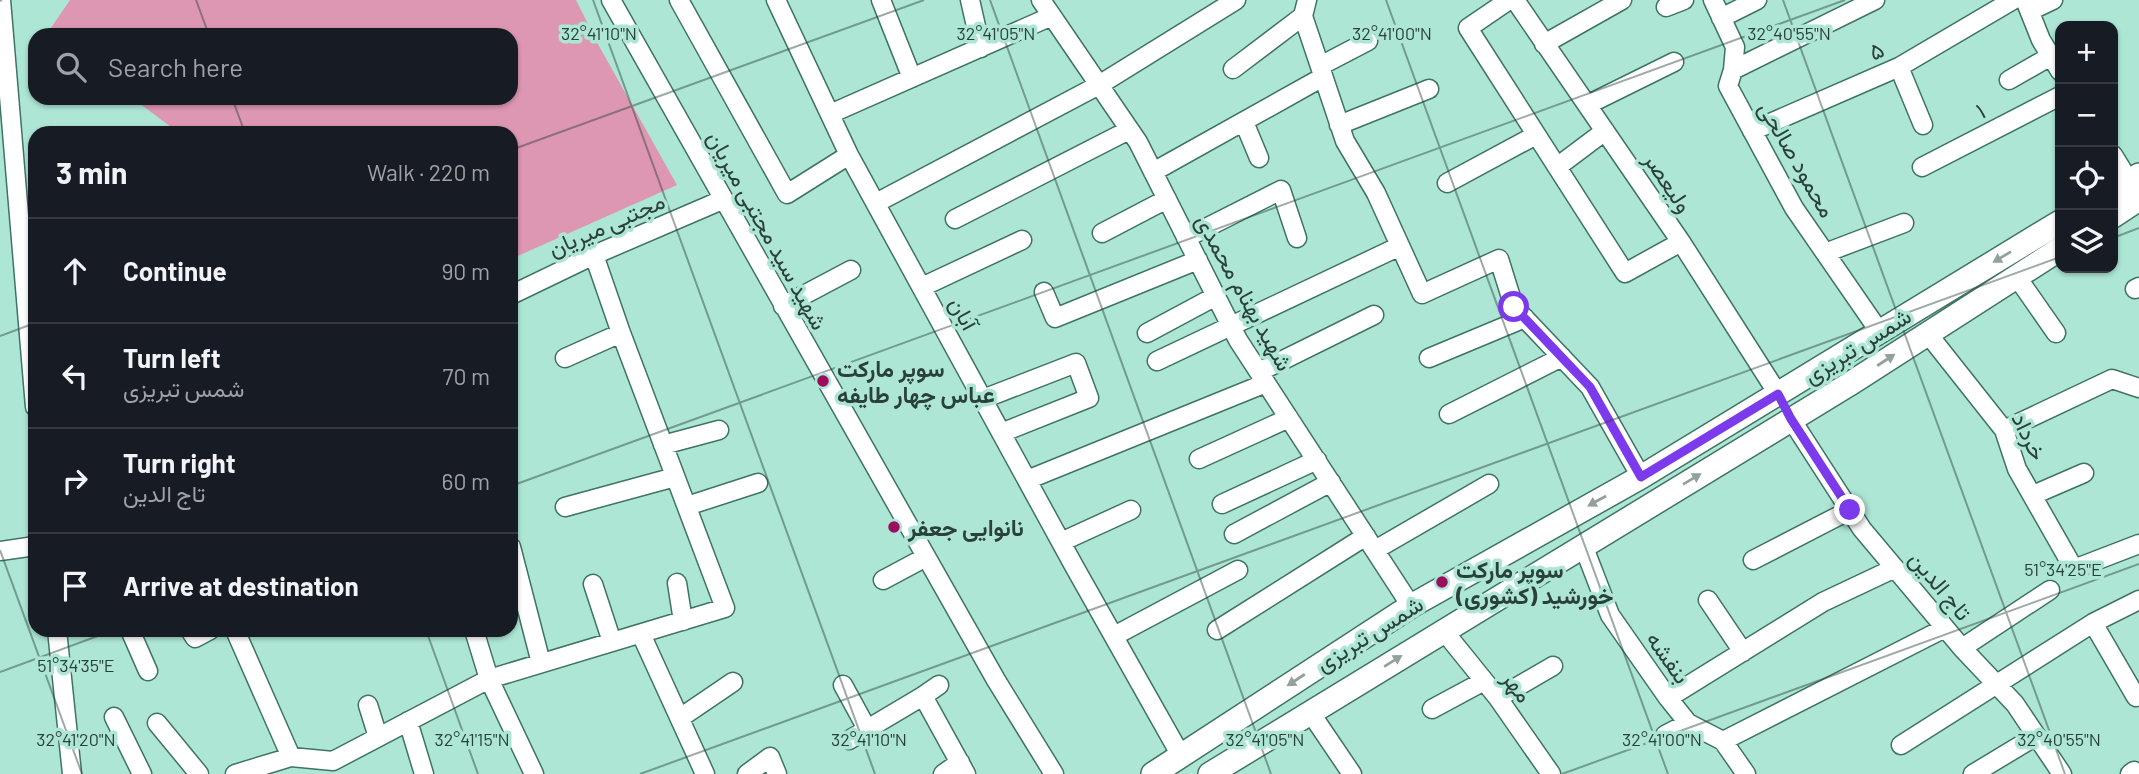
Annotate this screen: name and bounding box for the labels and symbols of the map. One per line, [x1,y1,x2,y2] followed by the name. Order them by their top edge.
[561,22,637,44] text: 32°41'10"N
[956,22,1036,44] text: 32°41'05"N
[1352,22,1432,44] text: 32°41'00"N
[1747,22,1831,44] text: 32°40'55"N
[1864,34,1888,66] street label: ۵
[1752,96,1842,223] street label: محمود صالحی
[1971,96,1989,124] street label: ۱
[700,126,834,335] street label: شهید سید مجتبی میریان
[1636,146,1699,219] street label: ولیعصر
[543,186,670,264] street label: مجتبی میریان
[1189,209,1300,376] street label: شهید بهنام محمدی
[1992,251,2011,264] one-way arrow
[944,291,985,336] street label: آبان
[1498,291,1529,322] route start
[1798,301,1917,391] street label: شمس تبریزی
[837,354,995,411] place label: سوپر مارکت عباس چهار طایفه
[1877,354,1896,367] one-way arrow
[815,373,831,389] marker: سوپر مارکت عباس چهار طایفه
[2005,407,2054,465] street label: خرداد
[1683,473,1702,485] one-way arrow
[1834,494,1865,525] route end
[1587,495,1607,507] one-way arrow
[907,513,1024,543] place label: نانوایی جعفر
[886,519,902,535] marker: نانوایی جعفر
[1902,544,1978,627] street label: تاج الدین
[1455,555,1613,611] place label: سوپر مارکت خورشید (کشوری)
[2024,558,2102,580] text: 51°34'25"E
[1434,574,1450,590] marker: سوپر مارکت خورشید (کشوری)
[1310,589,1429,679] street label: شمس تبریزی
[1641,625,1697,689] street label: بنفشه
[37,654,115,676] text: 51°34'35"E
[1384,654,1403,667] one-way arrow
[1495,664,1539,709] street label: مهر
[1287,673,1306,686] one-way arrow
[36,728,116,750] text: 32°41'20"N
[434,728,510,750] text: 32°41'15"N
[831,728,907,750] text: 32°41'10"N
[1225,728,1305,750] text: 32°41'05"N
[1622,728,1702,750] text: 32°41'00"N
[2017,728,2101,750] text: 32°40'55"N

